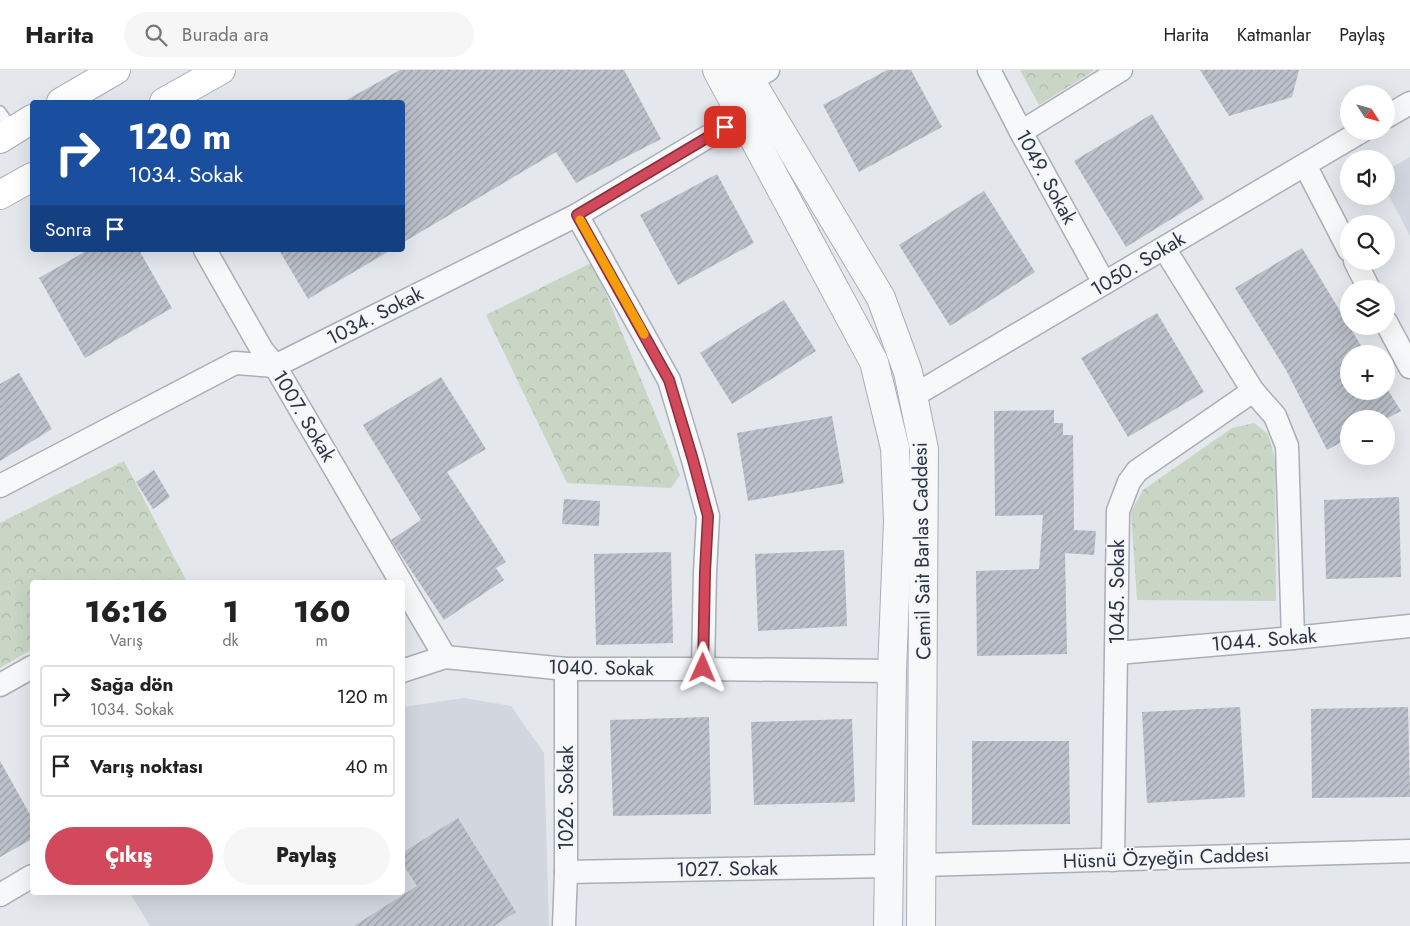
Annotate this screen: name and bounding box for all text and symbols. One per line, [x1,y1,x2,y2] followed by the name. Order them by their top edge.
[124,12,474,57] search box
[25,17,94,52] text: Harita
[142,21,170,49] icon: search
[182,21,269,48] text: Burada ara
[1163,22,1209,48] text: Harita
[1237,22,1311,48] text: Katmanlar
[1339,22,1385,48] text: Paylaş
[1340,85,1395,140] north arrow
[1340,85,1395,465] map controls
[704,106,746,148] pin
[128,112,231,162] text: 120 m
[711,113,739,141] icon: arrive
[45,120,110,185] icon: right
[1008,125,1084,230] street label: 1049. Sokak
[1340,150,1395,205] button: sound
[128,158,243,190] text: 1034. Sokak
[101,215,129,243] icon: arrive
[1340,215,1395,270] button: search
[45,216,91,243] text: Sonra
[1085,224,1191,304] street label: 1050. Sokak
[322,279,428,353] street label: 1034. Sokak
[1340,280,1395,335] button: layers
[1340,345,1395,400] button: +
[265,365,343,468] street label: 1007. Sokak
[1340,410,1395,465] button: −
[906,442,938,660] street label: Cemil Sait Barlas Caddesi
[1103,539,1132,645] street label: 1045. Sokak
[85,590,168,633] text: 16:16
[223,590,238,633] text: 1
[293,590,350,633] text: 160
[1210,621,1318,659] street label: 1044. Sokak
[110,629,143,652] text: Varış
[222,629,239,652] text: dk
[316,629,328,652] text: m
[676,641,728,693] position arrow
[548,653,654,683] street label: 1040. Sokak
[90,671,174,698] text: Sağa dön
[47,682,75,710] icon: right
[337,683,388,710] text: 120 m
[90,698,174,721] text: 1034. Sokak
[552,745,581,851] street label: 1026. Sokak
[47,752,75,780] icon: arrive
[90,753,203,780] text: Varış noktası
[345,753,388,780] text: 40 m
[45,827,213,885] button: Çıkış
[223,827,390,885] button: Paylaş
[1062,840,1270,876] street label: Hüsnü Özyeğin Caddesi
[676,854,778,884] street label: 1027. Sokak

